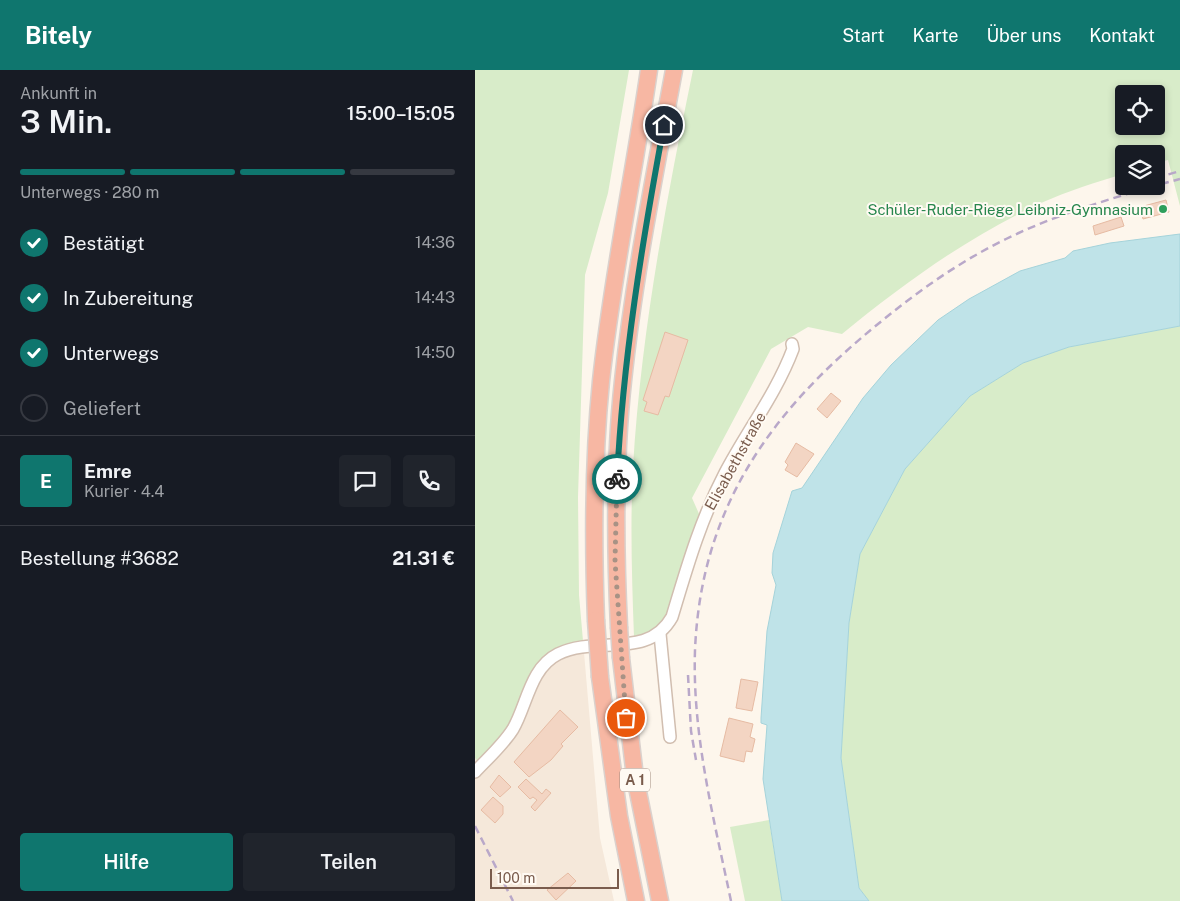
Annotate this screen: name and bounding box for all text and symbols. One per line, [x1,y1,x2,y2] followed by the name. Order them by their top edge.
[25,21,92,49] text: Bitely
[842,25,885,46] text: Start
[913,25,958,46] text: Karte
[986,25,1061,46] text: Über uns
[1089,25,1155,46] text: Kontakt
[20,84,97,103] text: Ankunft in
[1115,85,1165,195] map controls
[1115,85,1165,135] button: locate
[347,102,455,124] text: 15:00–15:05
[20,103,112,140] text: 3 Min.
[643,104,685,146] pin
[650,111,678,139] icon: home
[1115,145,1165,195] button: layers
[20,183,159,202] text: Unterwegs · 280 m
[867,201,1153,218] place label: Schüler-Ruder-Riege Leibniz-Gymnasium
[1157,203,1169,215] marker: Schüler-Ruder-Riege Leibniz-Gymnasium
[20,229,48,257] icon: check
[63,232,145,254] text: Bestätigt
[415,233,455,252] text: 14:36
[20,284,48,312] icon: check
[63,287,193,309] text: In Zubereitung
[415,288,455,307] text: 14:43
[20,339,48,367] icon: check
[63,342,159,364] text: Unterwegs
[415,343,455,362] text: 14:50
[63,397,141,419] text: Geliefert
[701,409,769,513] street label: Elisabethstraße
[592,454,642,504] courier
[339,455,391,507] button: chat
[403,455,455,507] button: phone
[84,460,132,482] text: Emre
[603,465,631,493] icon: bike
[40,470,52,492] text: E
[84,482,164,501] text: Kurier · 4.4
[20,547,179,569] text: Bestellung #3682
[392,547,455,569] text: 21.31 €
[605,697,647,739] pin
[612,704,640,732] icon: bag
[620,768,650,792] road number: A 1
[20,833,233,891] button: Hilfe
[243,833,455,891] button: Teilen
[490,866,619,889] scale bar
[497,870,535,886] text: 100 m

